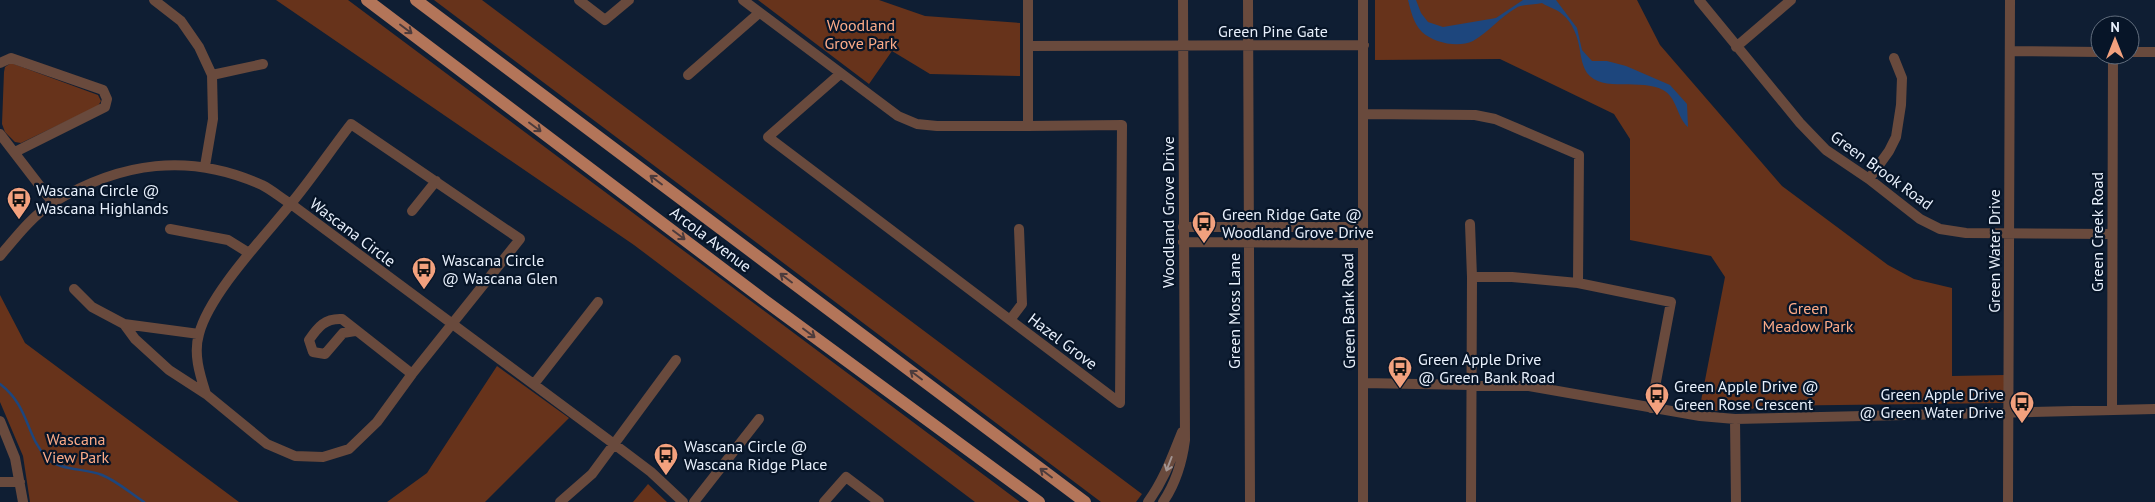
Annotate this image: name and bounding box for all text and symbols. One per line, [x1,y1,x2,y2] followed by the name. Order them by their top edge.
[825,15,898,53] park label: Woodland Grove Park
[2090,15,2140,65] north arrow
[2110,18,2120,36] text: N
[1218,21,1328,41] street label: Green Pine Gate
[399,24,412,35] one-way arrow
[528,122,542,132] one-way arrow
[1827,126,1937,214] street label: Green Brook Road
[1158,136,1178,288] street label: Woodland Grove Drive
[2087,172,2107,292] street label: Green Creek Road
[650,175,663,186] one-way arrow
[36,180,169,218] place label: Wascana Circle @ Wascana Highlands
[6,186,32,220] bus stop icon: Wascana Circle @ Wascana Highlands
[1984,189,2004,313] street label: Green Water Drive
[306,193,400,271] street label: Wascana Circle
[666,202,756,276] street label: Arcola Avenue
[1222,204,1374,242] place label: Green Ridge Gate @ Woodland Grove Drive
[1191,210,1217,244] bus stop icon: Green Ridge Gate @ Woodland Grove Drive
[672,230,685,241] one-way arrow
[442,250,558,288] place label: Wascana Circle @ Wascana Glen
[1224,253,1244,369] street label: Green Moss Lane
[1337,253,1359,369] street label: Green Bank Road
[411,256,437,290] bus stop icon: Wascana Circle @ Wascana Glen
[779,273,793,283] one-way arrow
[1763,298,1854,336] park label: Green Meadow Park
[1024,308,1102,374] street label: Hazel Grove
[802,328,816,338] one-way arrow
[1418,349,1555,387] place label: Green Apple Drive @ Green Bank Road
[1387,355,1413,389] bus stop icon: Green Apple Drive @ Green Bank Road
[910,370,923,381] one-way arrow
[1674,376,1819,414] place label: Green Apple Drive @ Green Rose Crescent
[1644,382,1670,416] bus stop icon: Green Apple Drive @ Green Rose Crescent
[1859,384,2004,422] place label: Green Apple Drive @ Green Water Drive
[2009,390,2035,424] bus stop icon: Green Apple Drive @ Green Water Drive
[42,429,110,467] park label: Wascana View Park
[684,436,827,474] place label: Wascana Circle @ Wascana Ridge Place
[653,442,679,476] bus stop icon: Wascana Circle @ Wascana Ridge Place
[1164,456,1173,471] one-way arrow
[1039,468,1053,478] one-way arrow

